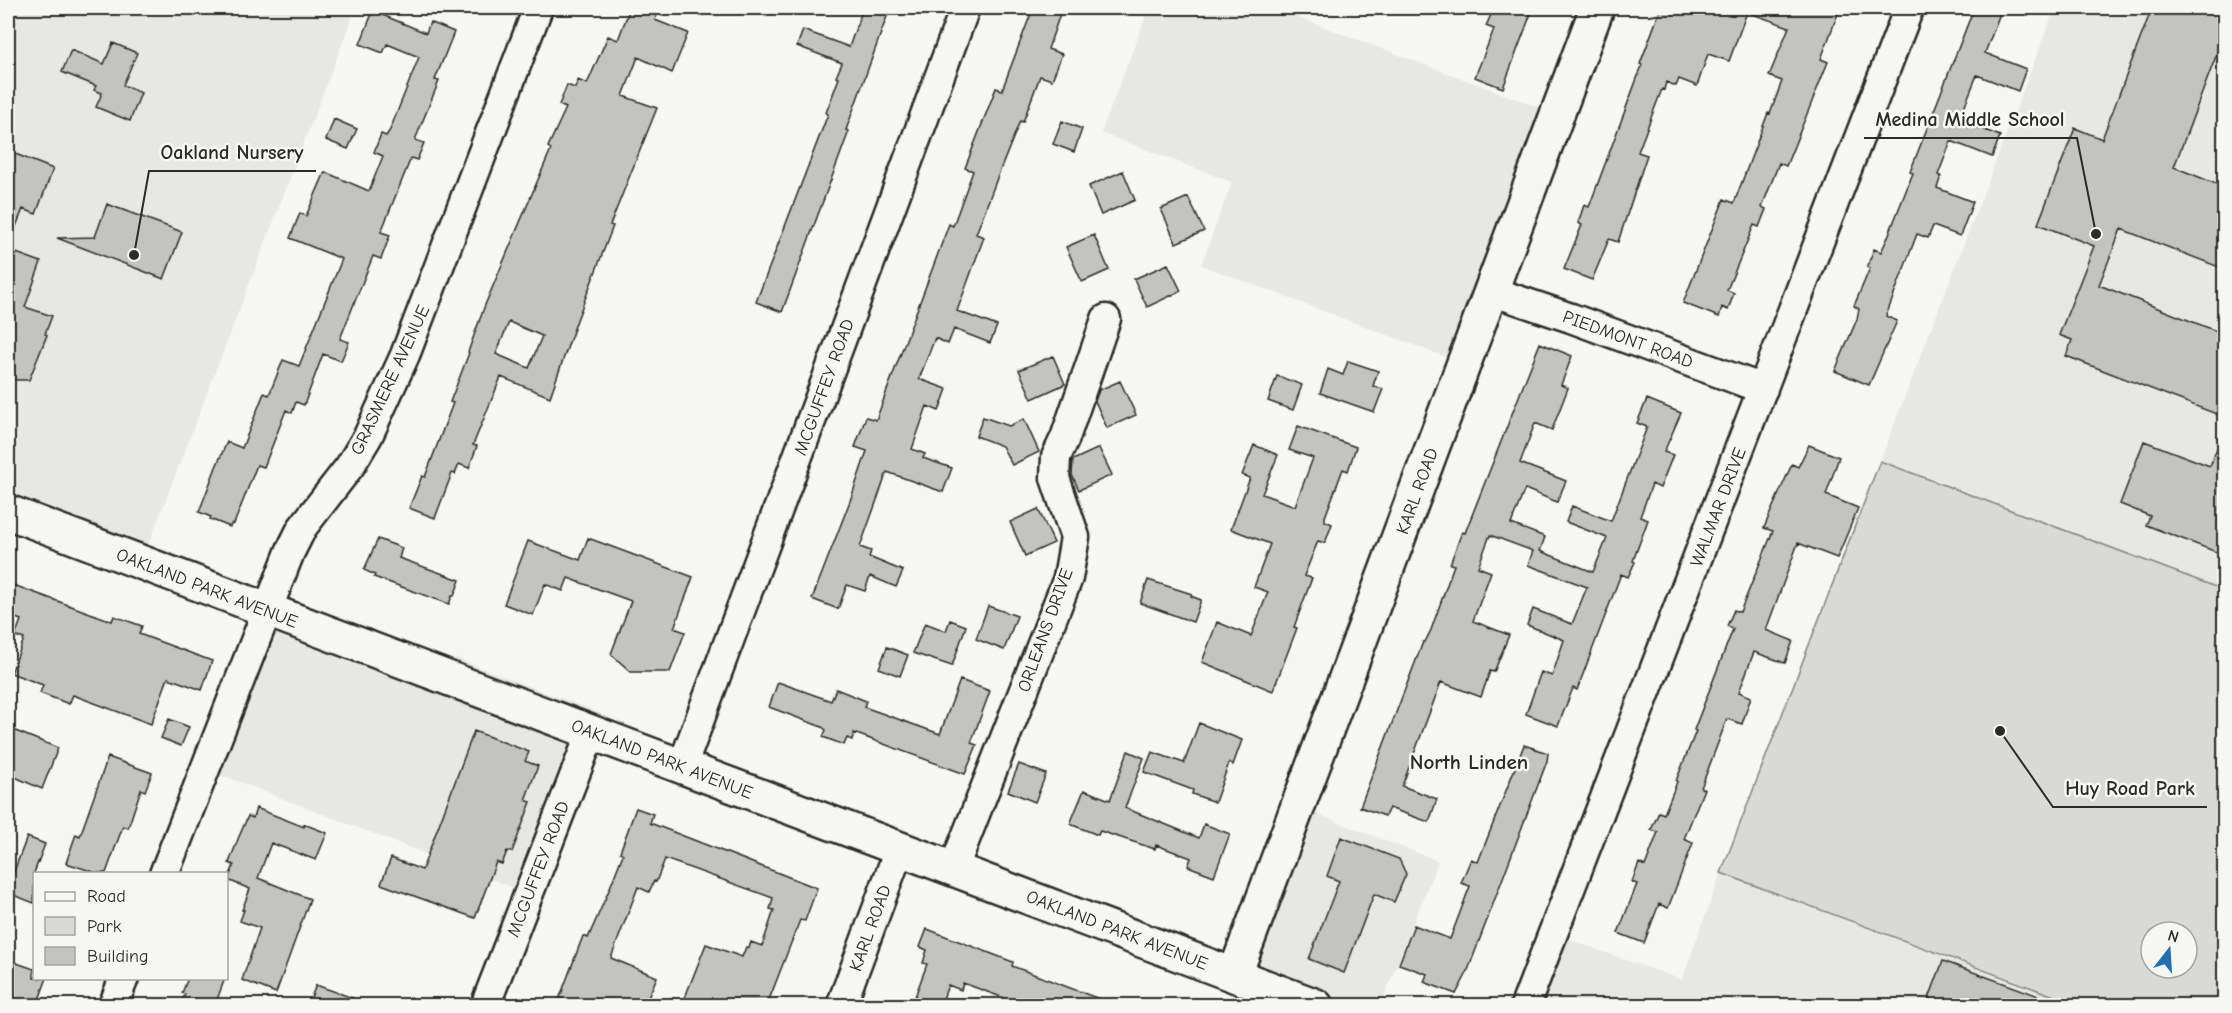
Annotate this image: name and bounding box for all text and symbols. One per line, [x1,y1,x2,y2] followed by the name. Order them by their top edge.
[1864,100,2077,138] callout: Medina Middle School
[1875,108,2065,131] text: Medina Middle School
[149,133,316,171] callout: Oakland Nursery
[161,141,304,164] text: Oakland Nursery
[347,302,434,458] street label: GRASMERE AVENUE
[1560,306,1696,373] street label: PIEDMONT ROAD
[790,316,859,458] street label: MCGUFFEY ROAD
[1686,444,1751,570] street label: WALMAR DRIVE
[1392,445,1443,537] street label: KARL ROAD
[113,544,301,633] street label: OAKLAND PARK AVENUE
[1013,565,1078,695] street label: ORLEANS DRIVE
[568,715,756,804] street label: OAKLAND PARK AVENUE
[1410,750,1528,774] district label: North Linden
[2053,769,2207,807] callout: Huy Road Park
[2065,777,2195,800] text: Huy Road Park
[503,798,574,940] street label: MCGUFFEY ROAD
[33,872,228,980] legend
[845,882,896,974] street label: KARL ROAD
[87,886,126,907] text: Road
[1023,886,1211,975] street label: OAKLAND PARK AVENUE
[87,916,122,937] text: Park
[2139,920,2199,980] north arrow
[2165,926,2181,947] text: N
[87,946,149,967] text: Building

